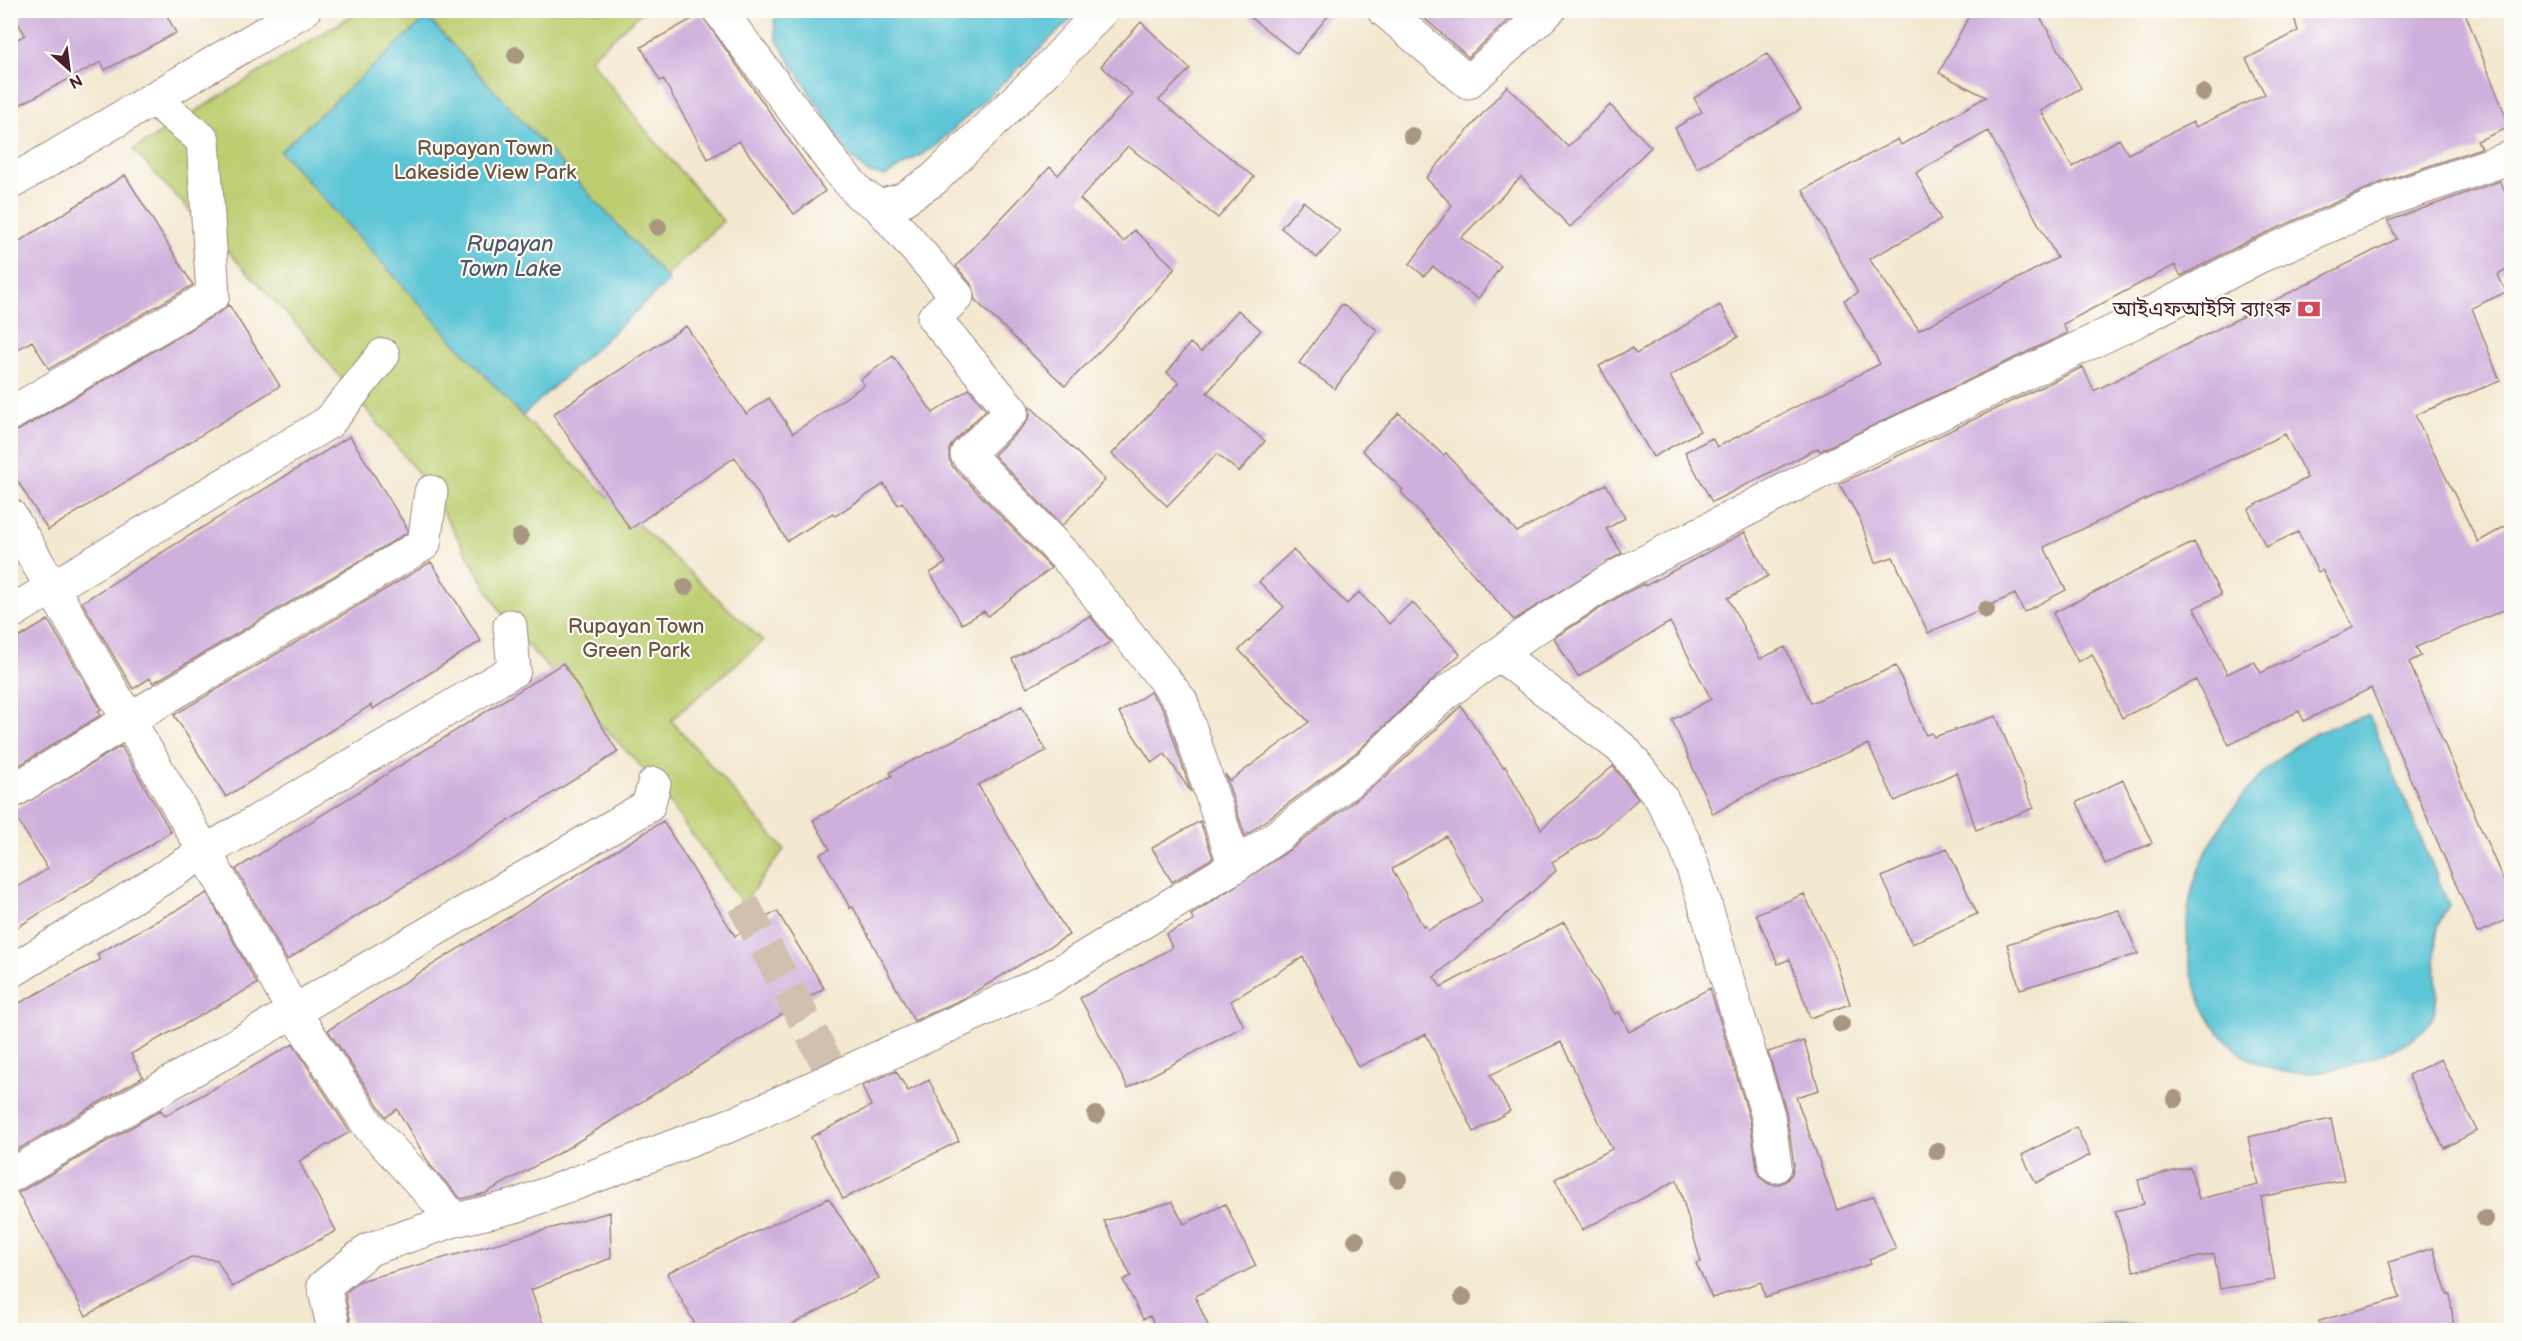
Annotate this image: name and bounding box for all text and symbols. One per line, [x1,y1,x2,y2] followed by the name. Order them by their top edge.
[39,39,99,99] north arrow
[66,70,85,92] text: N
[394,136,577,185] park label: Rupayan Town Lakeside View Park
[458,231,562,283] water label: Rupayan Town Lake
[2296,296,2322,322] bank icon: আইএফআইসি ব্যাংক
[2112,297,2292,322] place label: আইএফআইসি ব্যাংক
[568,614,704,663] park label: Rupayan Town Green Park

